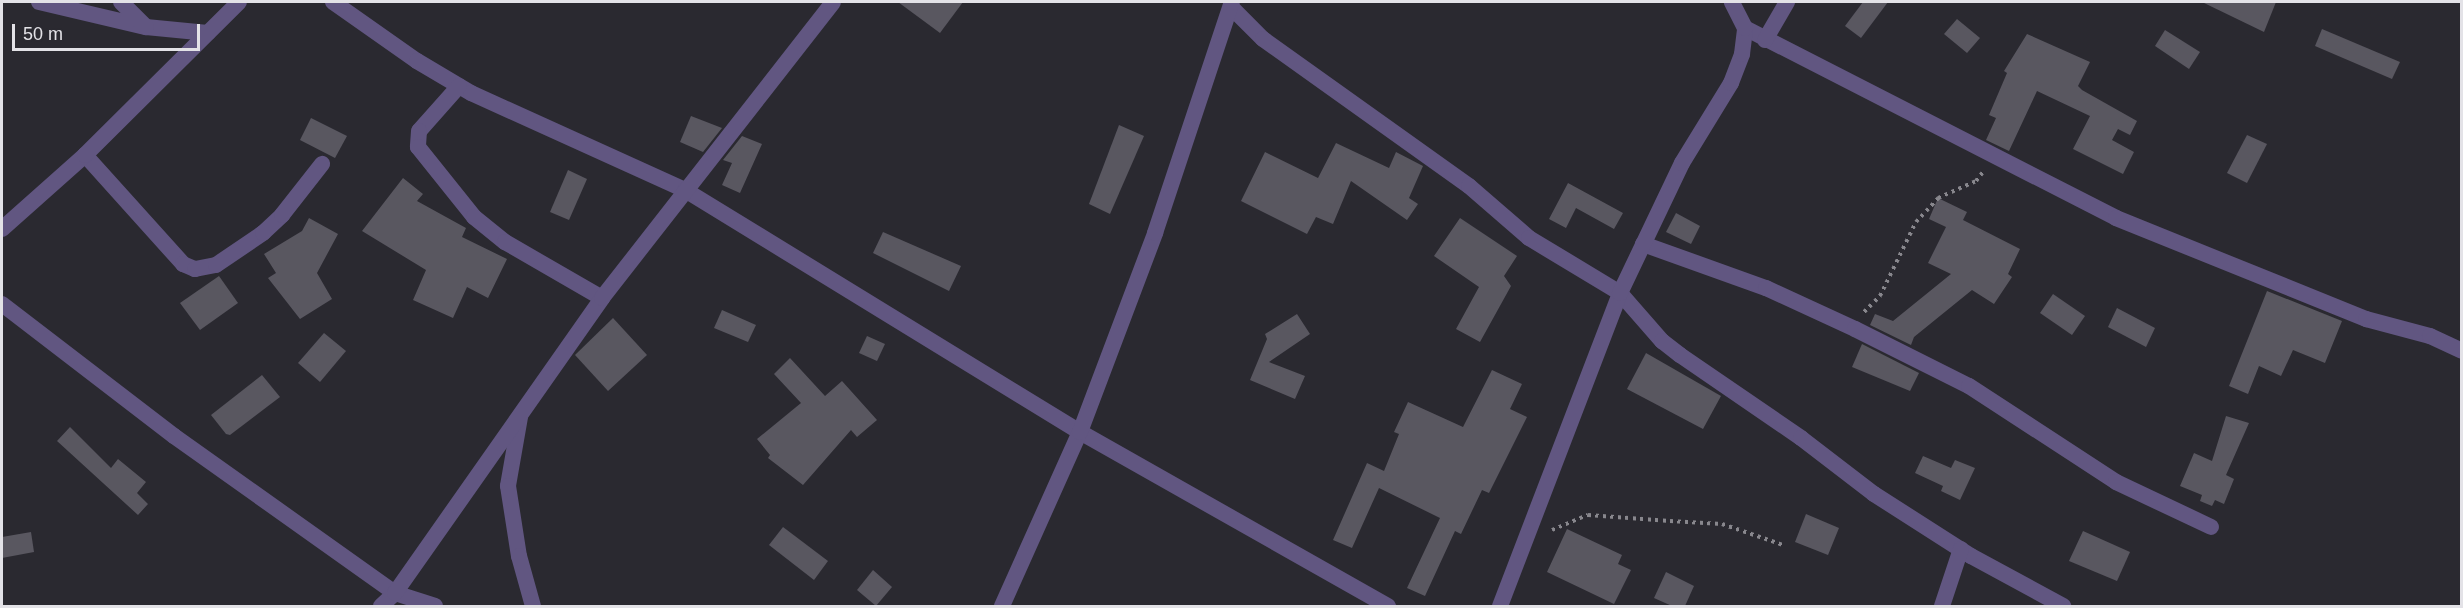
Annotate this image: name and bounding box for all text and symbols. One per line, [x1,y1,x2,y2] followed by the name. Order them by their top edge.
[15,12,202,50] scale bar
[23,24,63,44] text: 50 m

